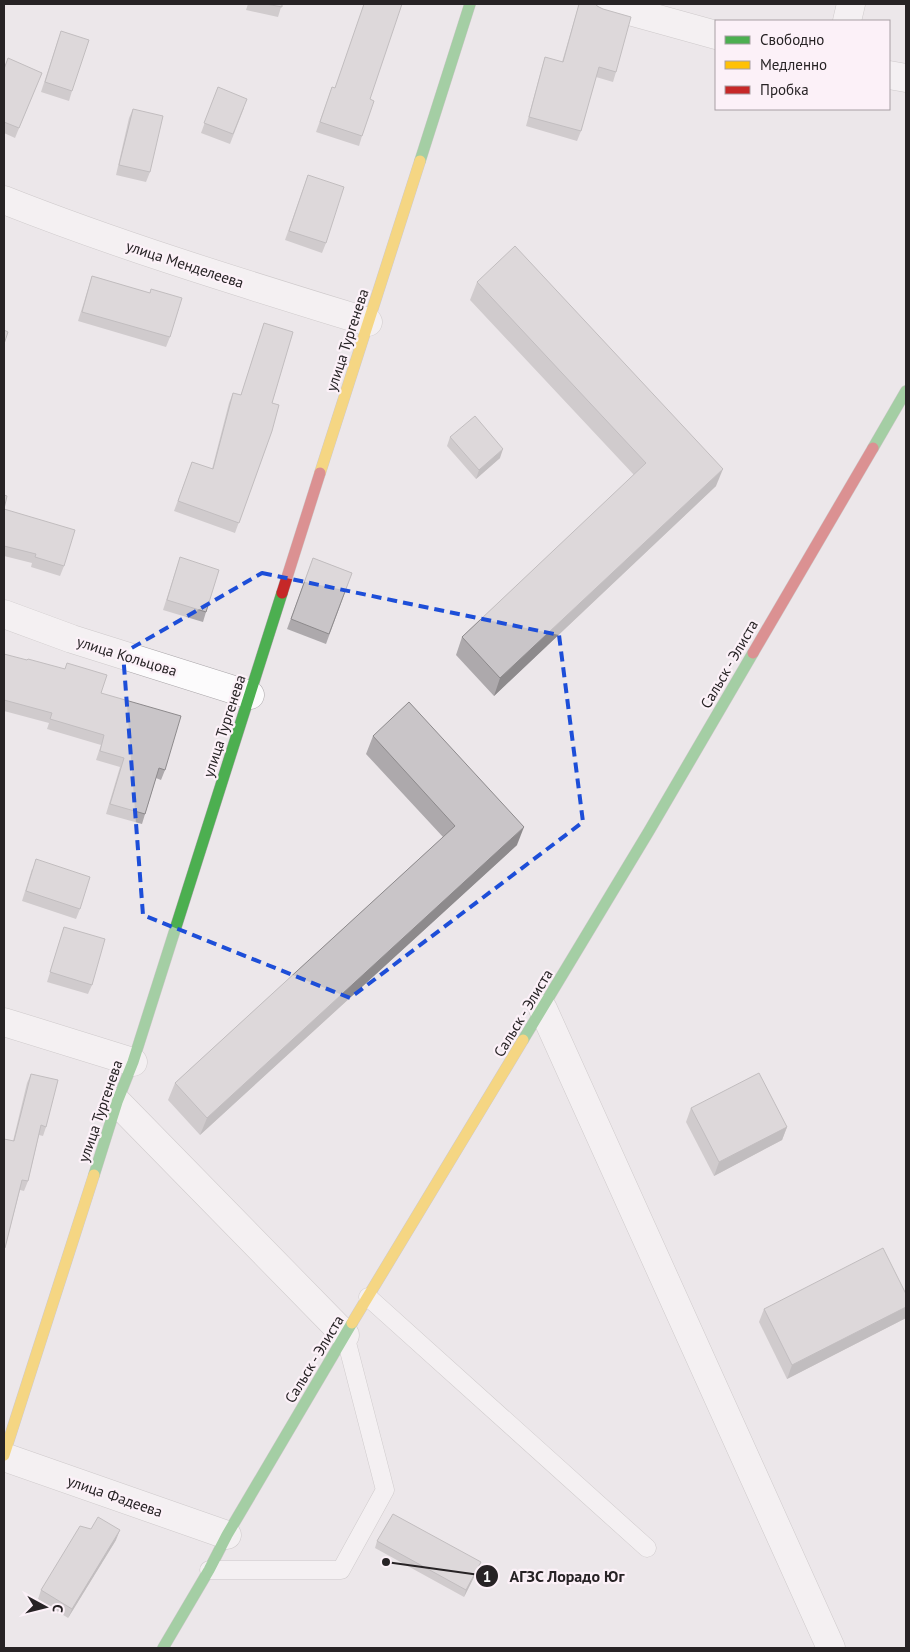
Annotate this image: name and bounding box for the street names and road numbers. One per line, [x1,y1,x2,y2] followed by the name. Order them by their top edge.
[124,236,246,292] street label: улица Менделеева
[321,286,373,394] street label: улица Тургенева
[696,616,762,712] street label: Сальск - Элиста
[74,632,180,680] street label: улица Кольцова
[198,672,250,780] street label: улица Тургенева
[489,966,557,1060] street label: Сальск - Элиста
[74,1057,126,1165] street label: улица Тургенева
[280,1312,348,1406] street label: Сальск - Элиста
[65,1471,165,1521] street label: улица Фадеева

